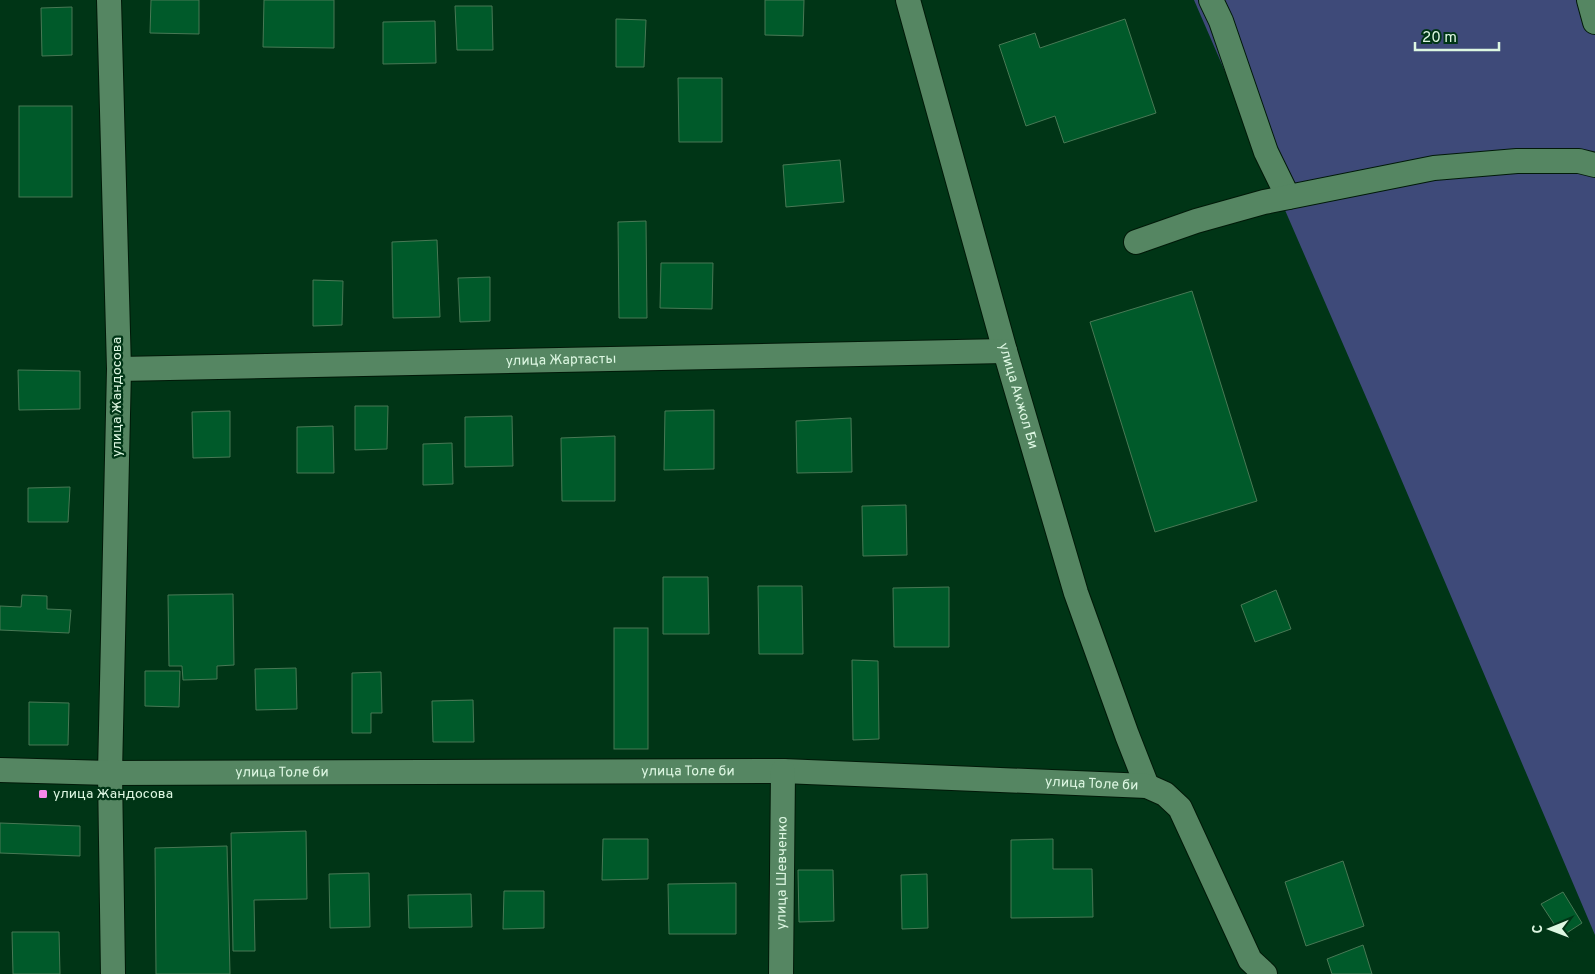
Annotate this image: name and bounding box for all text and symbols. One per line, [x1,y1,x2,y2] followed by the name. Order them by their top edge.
[1415,20,1499,52] scale bar
[1422,29,1457,48] text: 20 m
[109,337,126,457] street label: улица Жандосова
[995,341,1042,451] street label: улица Акжол Би
[505,350,616,370] street label: улица Жартасты
[641,763,735,780] street label: улица Толе би
[235,764,329,781] street label: улица Толе би
[1045,773,1139,794] street label: улица Толе би
[53,786,173,803] place label: улица Жандосова
[37,788,49,800] marker: улица Жандосова
[773,816,791,930] street label: улица Шевченко
[1525,904,1575,954] north arrow
[1530,925,1547,934] text: С

